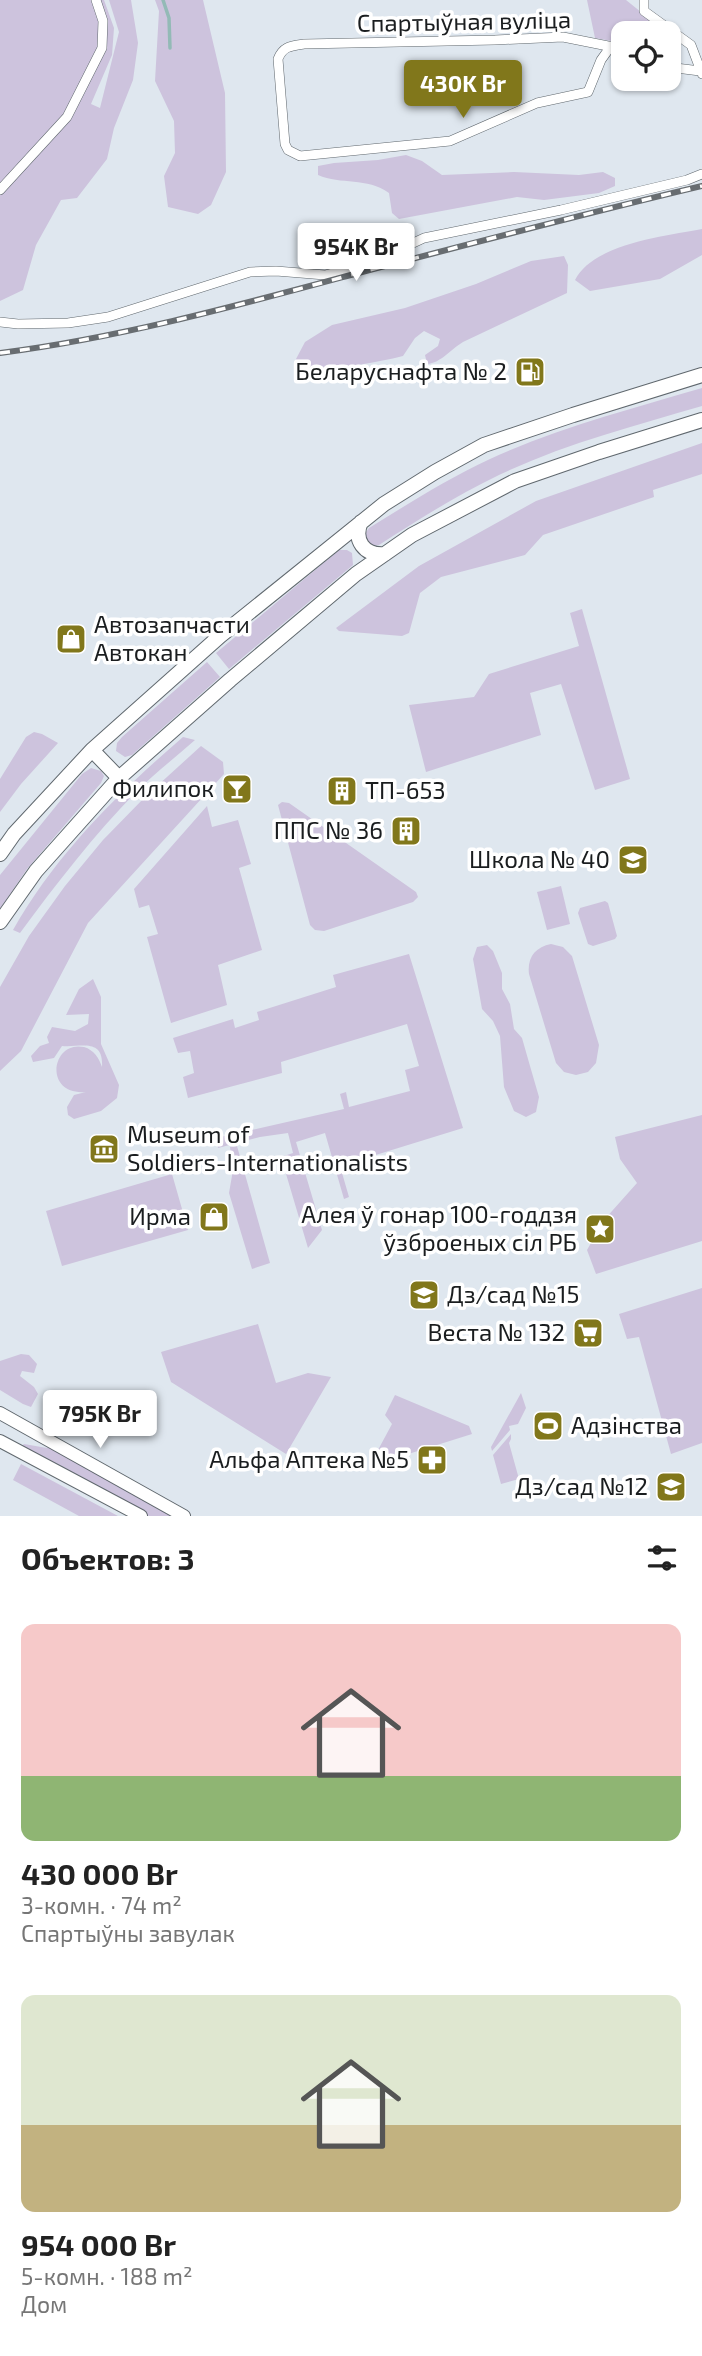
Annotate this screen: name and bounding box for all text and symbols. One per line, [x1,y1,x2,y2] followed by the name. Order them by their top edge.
[357,4,571,38] street label: Спартыўная вуліца
[611,21,681,91] map controls
[611,21,681,91] button: locate
[398,60,528,120] pin: 430K Br
[420,69,506,97] text: 430K Br
[291,224,421,283] pin: 954K Br
[314,232,398,260] text: 954K Br
[513,355,547,389] fuel station icon: Беларуснафта № 2
[295,356,507,386] place label: Беларуснафта № 2
[94,609,250,666] place label: Автозапчасти Автокан
[54,622,88,656] shop icon: Автозапчасти Автокан
[220,772,254,806] bar icon: Филипок
[112,773,214,802] place label: Филипок
[325,774,359,808] building icon: ТП-653
[365,775,446,804] place label: ТП-653
[389,814,423,848] building icon: ППС № 36
[274,815,383,844] place label: ППС № 36
[616,843,650,877] school or university icon: Школа № 40
[469,844,610,873] place label: Школа № 40
[127,1119,408,1176] place label: Museum of Soldiers-Internationalists
[87,1132,121,1166] museum icon: Museum of Soldiers-Internationalists
[301,1199,577,1257] place label: Алея ў гонар 100-годдзя ўзброеных сіл РБ
[197,1200,231,1234] shop icon: Ирма
[129,1201,191,1230] place label: Ирма
[583,1212,617,1246] place icon: Алея ў гонар 100-годдзя ўзброеных сіл РБ
[407,1278,441,1312] school or university icon: Дз/сад №15
[447,1279,579,1308] place label: Дз/сад №15
[571,1316,605,1350] supermarket icon: Веста № 132
[428,1317,565,1346] place label: Веста № 132
[35,1390,165,1450] pin: 795K Br
[59,1399,141,1427] text: 795K Br
[531,1409,565,1443] sports icon: Адзінства
[571,1410,682,1439] place label: Адзінства
[415,1443,449,1477] pharmacy icon: Альфа Аптека №5
[209,1444,409,1473] place label: Альфа Аптека №5
[654,1470,688,1504] school or university icon: Дз/сад №12
[515,1471,648,1500] place label: Дз/сад №12
[643,1539,681,1577] icon: filters
[21,1540,195,1576] text: Объектов: 3
[288,1670,414,1796] icon: home
[21,1855,178,1891] text: 430 000 Br
[21,1891,182,1919] text: 3-комн. · 74 m²
[21,1919,235,1947] text: Спартыўны завулак
[288,2041,414,2167] icon: home
[21,2226,176,2262] text: 954 000 Br
[21,2262,192,2290] text: 5-комн. · 188 m²
[21,2290,67,2318] text: Дом

